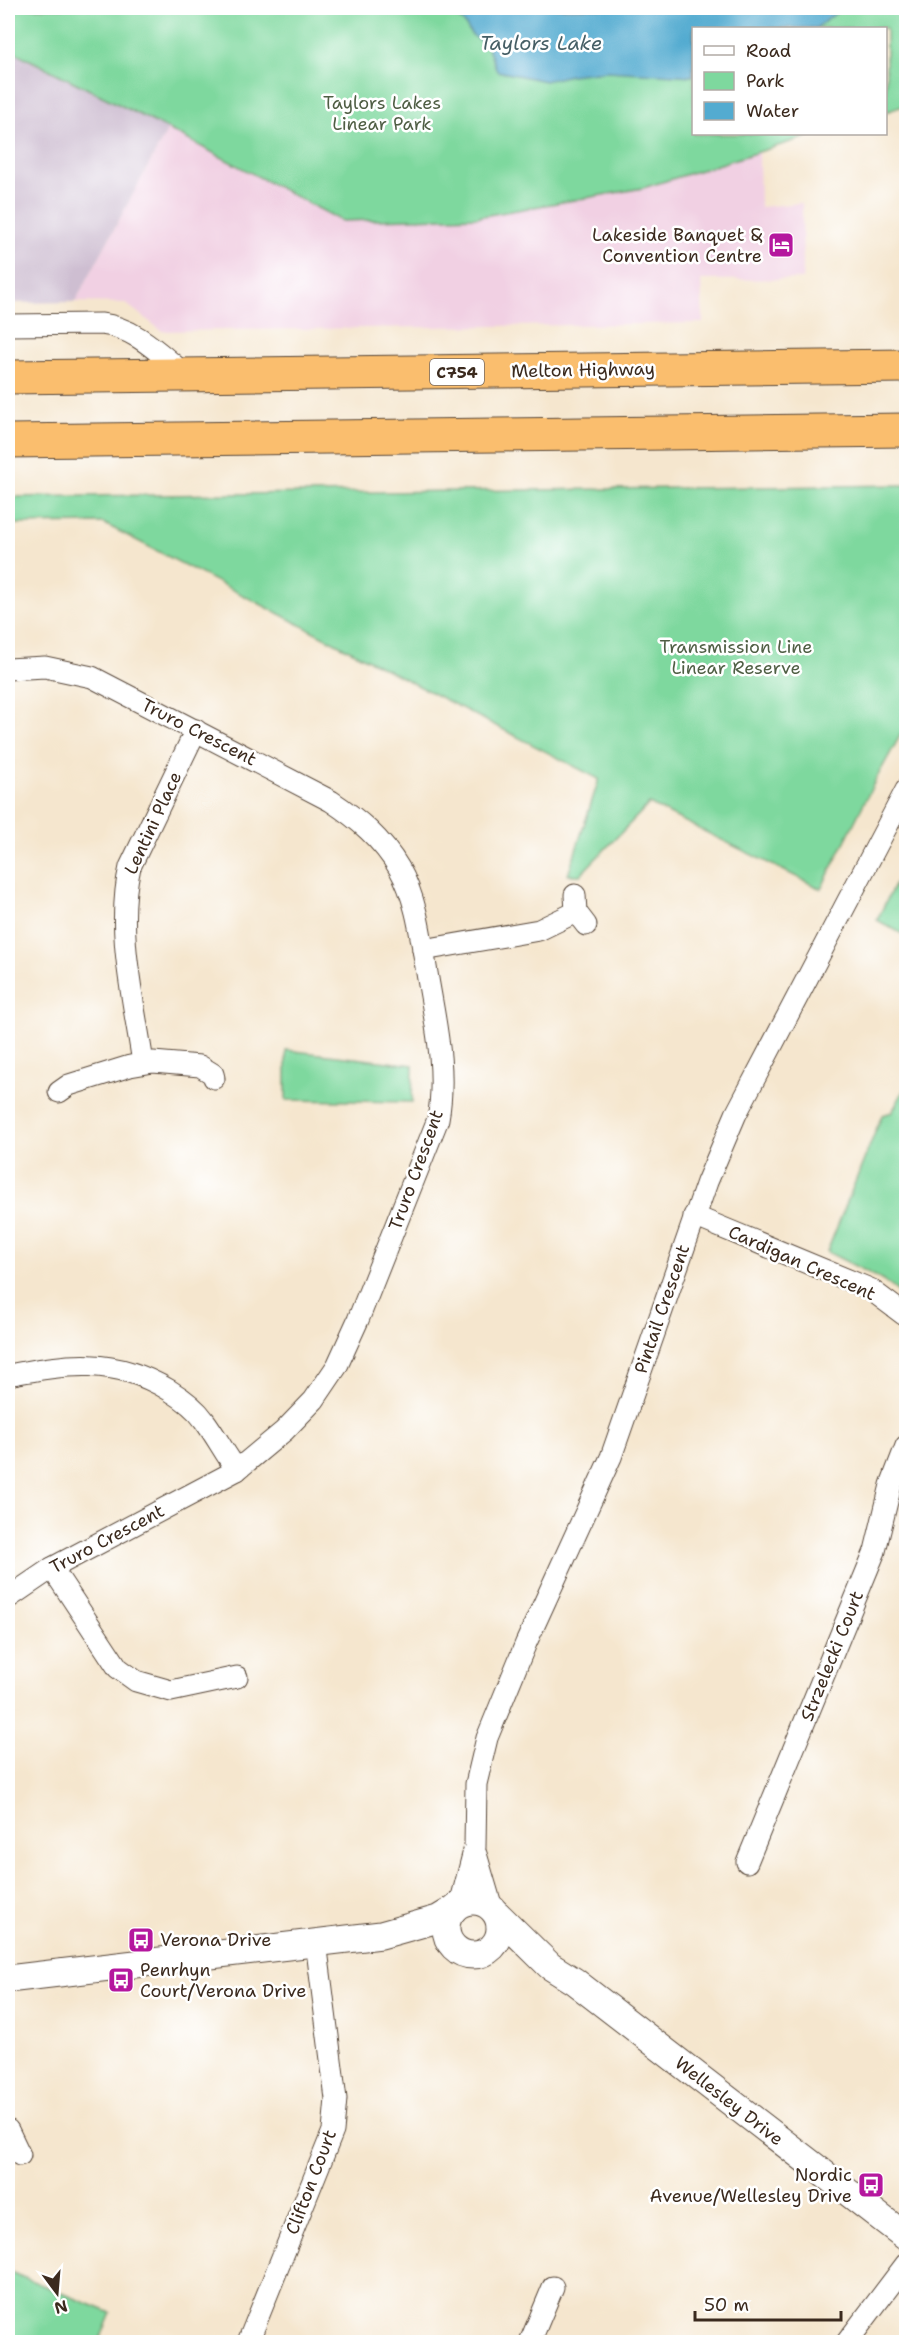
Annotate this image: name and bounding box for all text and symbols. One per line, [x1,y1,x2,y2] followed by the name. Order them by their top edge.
[692,27,887,135] legend
[480,30,602,56] water label: Taylors Lake
[746,39,791,63] text: Road
[746,69,785,93] text: Park
[323,91,441,136] park label: Taylors Lakes Linear Park
[746,99,799,123] text: Water
[592,223,763,268] place label: Lakeside Banquet & Convention Centre
[766,230,796,260] hotel icon: Lakeside Banquet & Convention Centre
[511,357,655,383] street label: Melton Highway
[430,359,484,385] road number: C754
[660,635,812,680] park label: Transmission Line Linear Reserve
[137,693,261,771] street label: Truro Crescent
[119,768,187,878] street label: Lentini Place
[383,1106,449,1233] street label: Truro Crescent
[725,1220,880,1306] street label: Cardigan Crescent
[629,1241,695,1377] street label: Pintail Crescent
[46,1499,169,1579] street label: Truro Crescent
[795,1587,869,1725] street label: Strzelecki Court
[126,1925,156,1955] bus stop icon: Verona Drive
[160,1928,272,1952] place label: Verona Drive
[140,1958,306,2003] place label: Penrhyn Court/Verona Drive
[106,1965,136,1995] bus stop icon: Penrhyn Court/Verona Drive
[670,2051,788,2151] street label: Wellesley Drive
[280,2126,342,2238] street label: Clifton Court
[650,2163,852,2208] place label: Nordic Avenue/Wellesley Drive
[856,2170,886,2200] bus stop icon: Nordic Avenue/Wellesley Drive
[27,2263,87,2323] north arrow
[695,2284,840,2322] scale bar
[704,2293,749,2317] text: 50 m
[52,2295,70,2319] text: N

